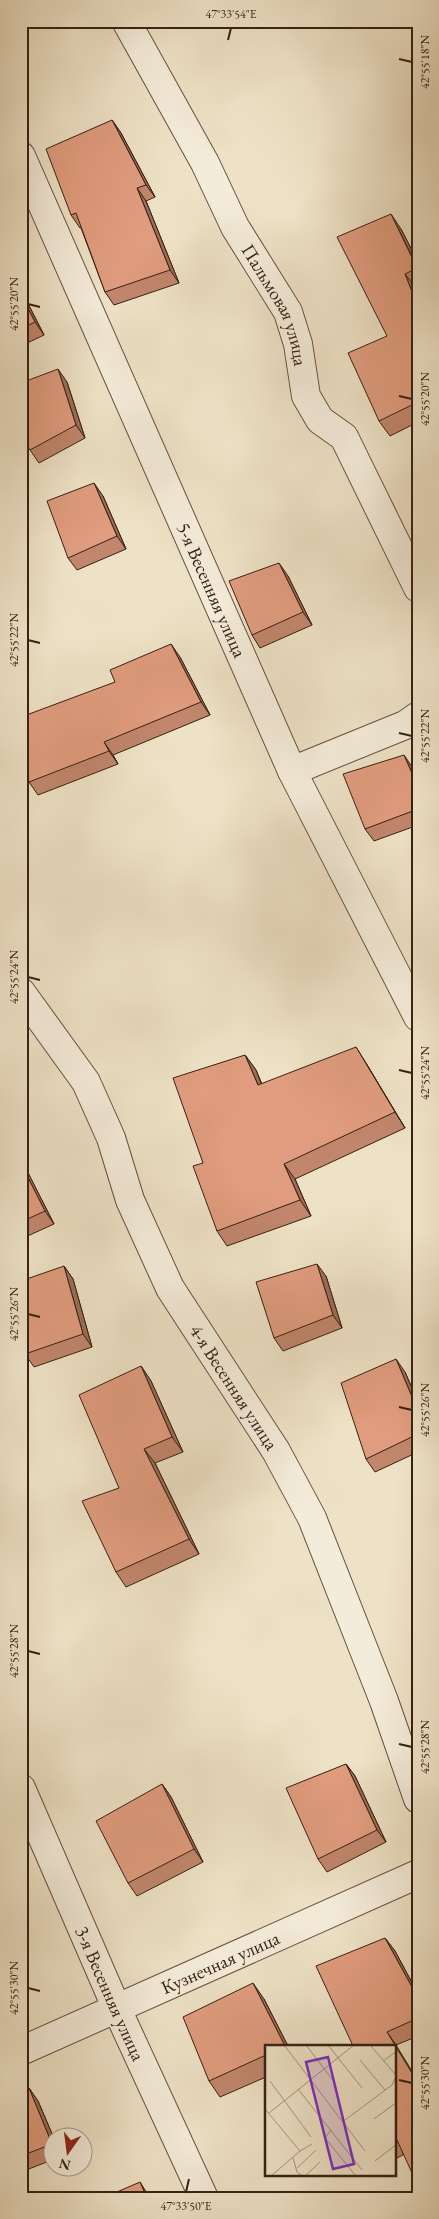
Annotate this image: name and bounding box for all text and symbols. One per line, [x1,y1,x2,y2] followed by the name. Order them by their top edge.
[205,6,257,22] text: 47°33'54"E
[417,35,433,89] text: 42°55'18"N
[236,239,314,368] street label: Пальмовая улица
[6,277,22,331] text: 42°55'20"N
[417,372,433,426] text: 42°55'20"N
[171,518,253,661] street label: 5-я Весенняя улица
[6,613,22,667] text: 42°55'22"N
[417,709,433,763] text: 42°55'22"N
[6,950,22,1004] text: 42°55'24"N
[417,1046,433,1100] text: 42°55'24"N
[6,1287,22,1341] text: 42°55'26"N
[184,1320,285,1455] street label: 4-я Весенняя улица
[417,1383,433,1437] text: 42°55'26"N
[6,1624,22,1678] text: 42°55'28"N
[417,1720,433,1774] text: 42°55'28"N
[70,1922,152,2065] street label: 3-я Весенняя улица
[157,1925,284,2000] street label: Кузнечная улица
[6,1961,22,2015] text: 42°55'30"N
[265,2045,396,2176] inset map
[417,2056,433,2110] text: 42°55'30"N
[42,2126,92,2176] north arrow
[57,2154,73,2175] text: N
[160,2198,212,2214] text: 47°33'50"E

